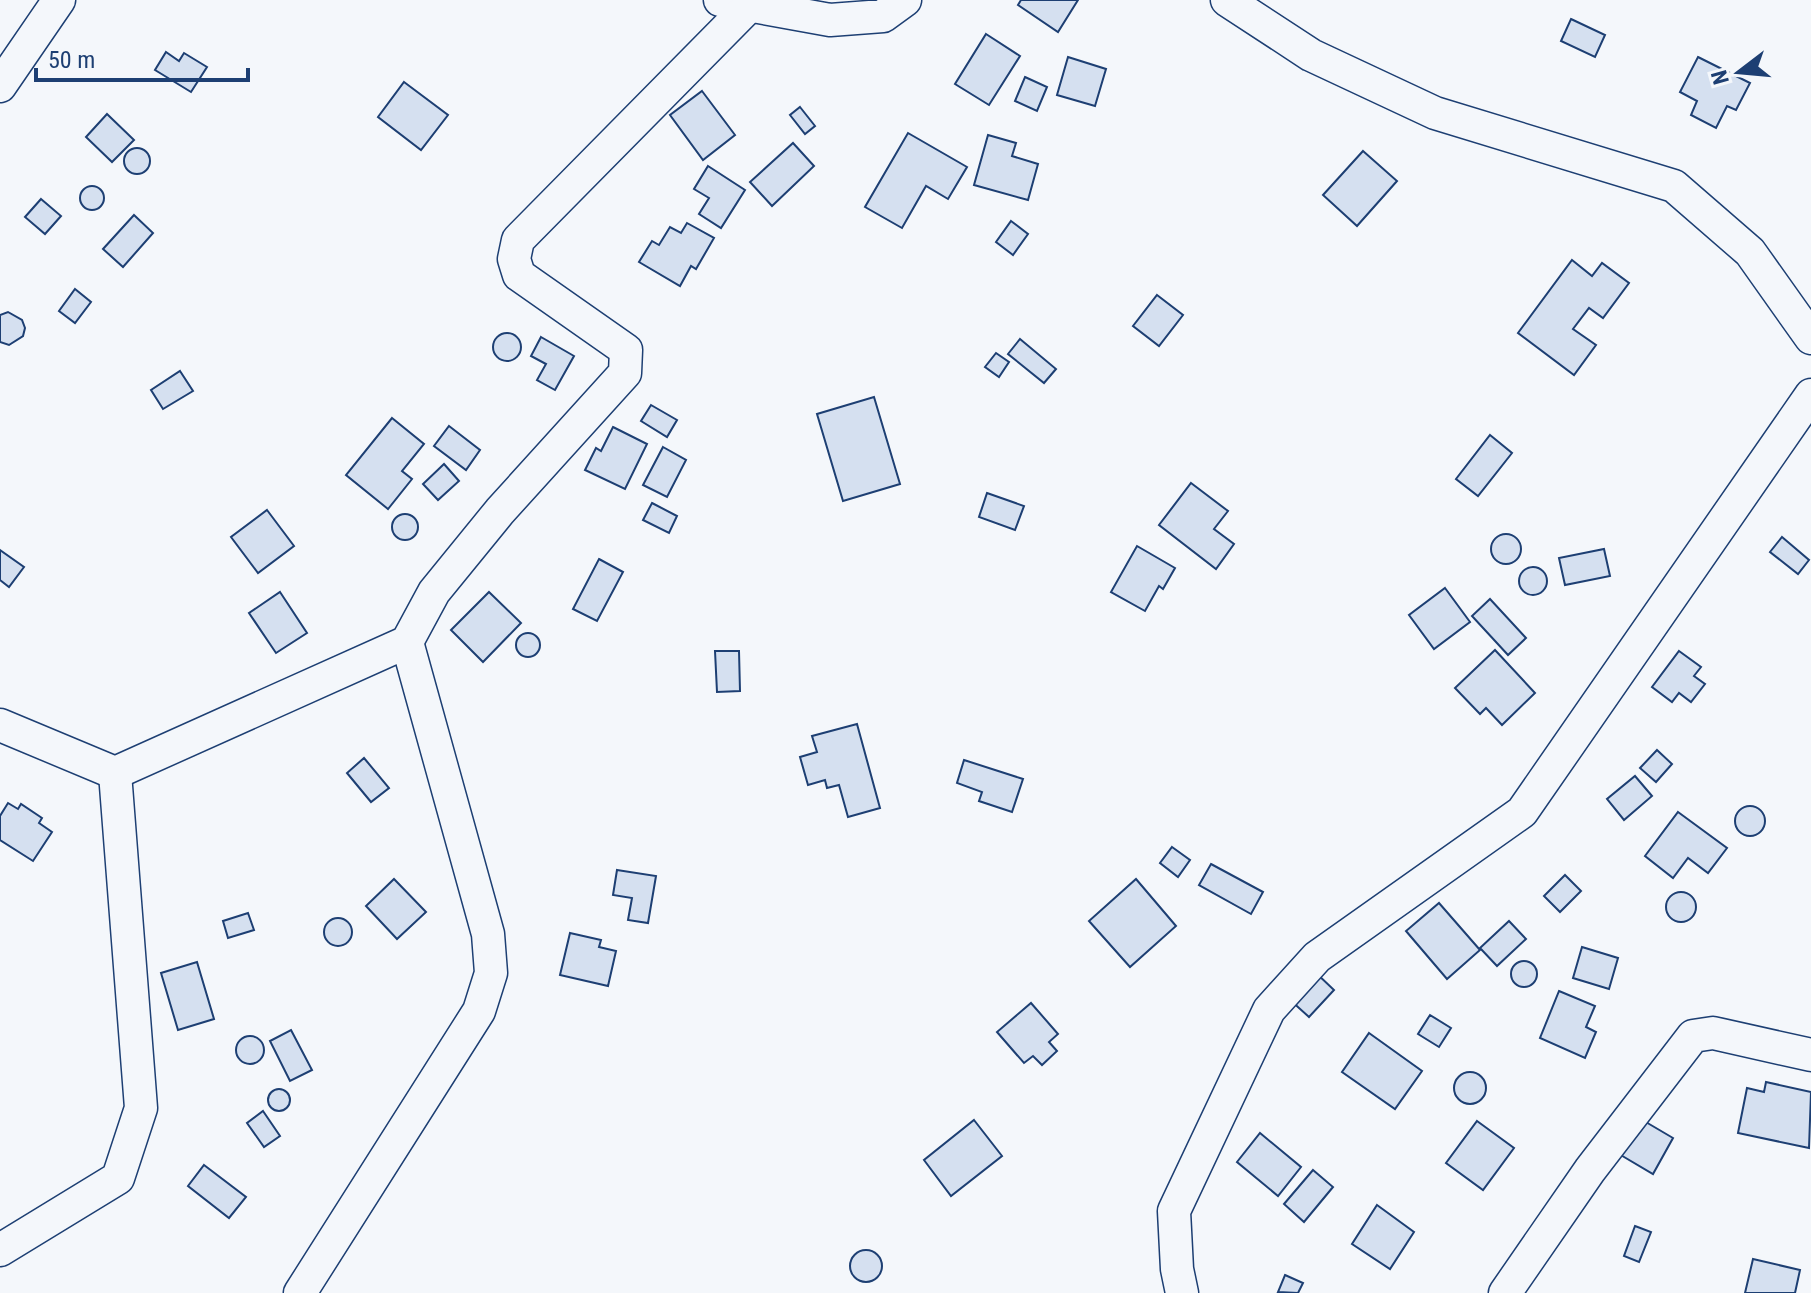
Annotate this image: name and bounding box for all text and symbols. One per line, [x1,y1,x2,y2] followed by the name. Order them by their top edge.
[36,32,248,82] scale bar
[1699,32,1779,112] north arrow
[48,46,95,74] text: 50 m
[1706,67,1734,87] text: N

